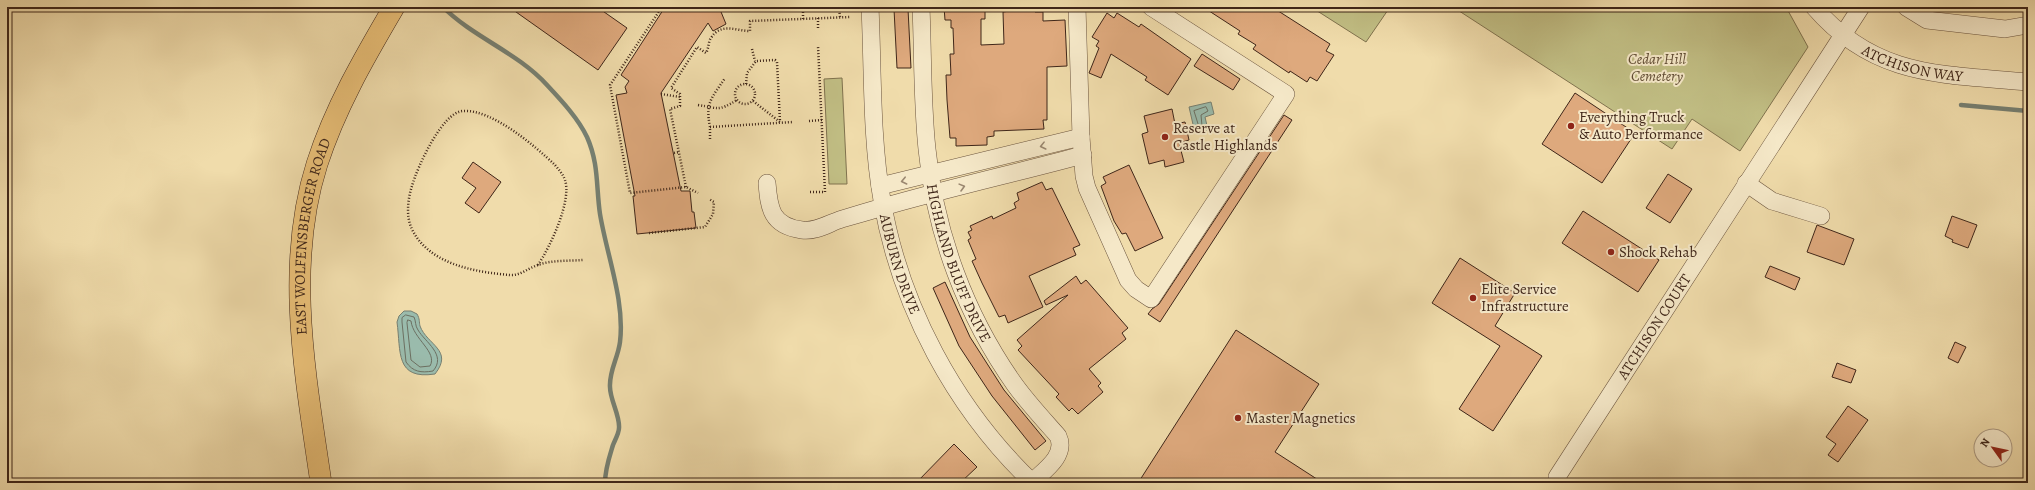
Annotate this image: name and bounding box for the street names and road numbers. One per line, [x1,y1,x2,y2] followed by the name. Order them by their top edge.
[1858,40,1965,87] street label: ATCHISON WAY
[290,135,335,336] street label: EAST WOLFENSBERGER ROAD
[922,182,996,346] street label: HIGHLAND BLUFF DRIVE
[875,211,925,317] street label: AUBURN DRIVE
[1612,269,1696,384] street label: ATCHISON COURT

